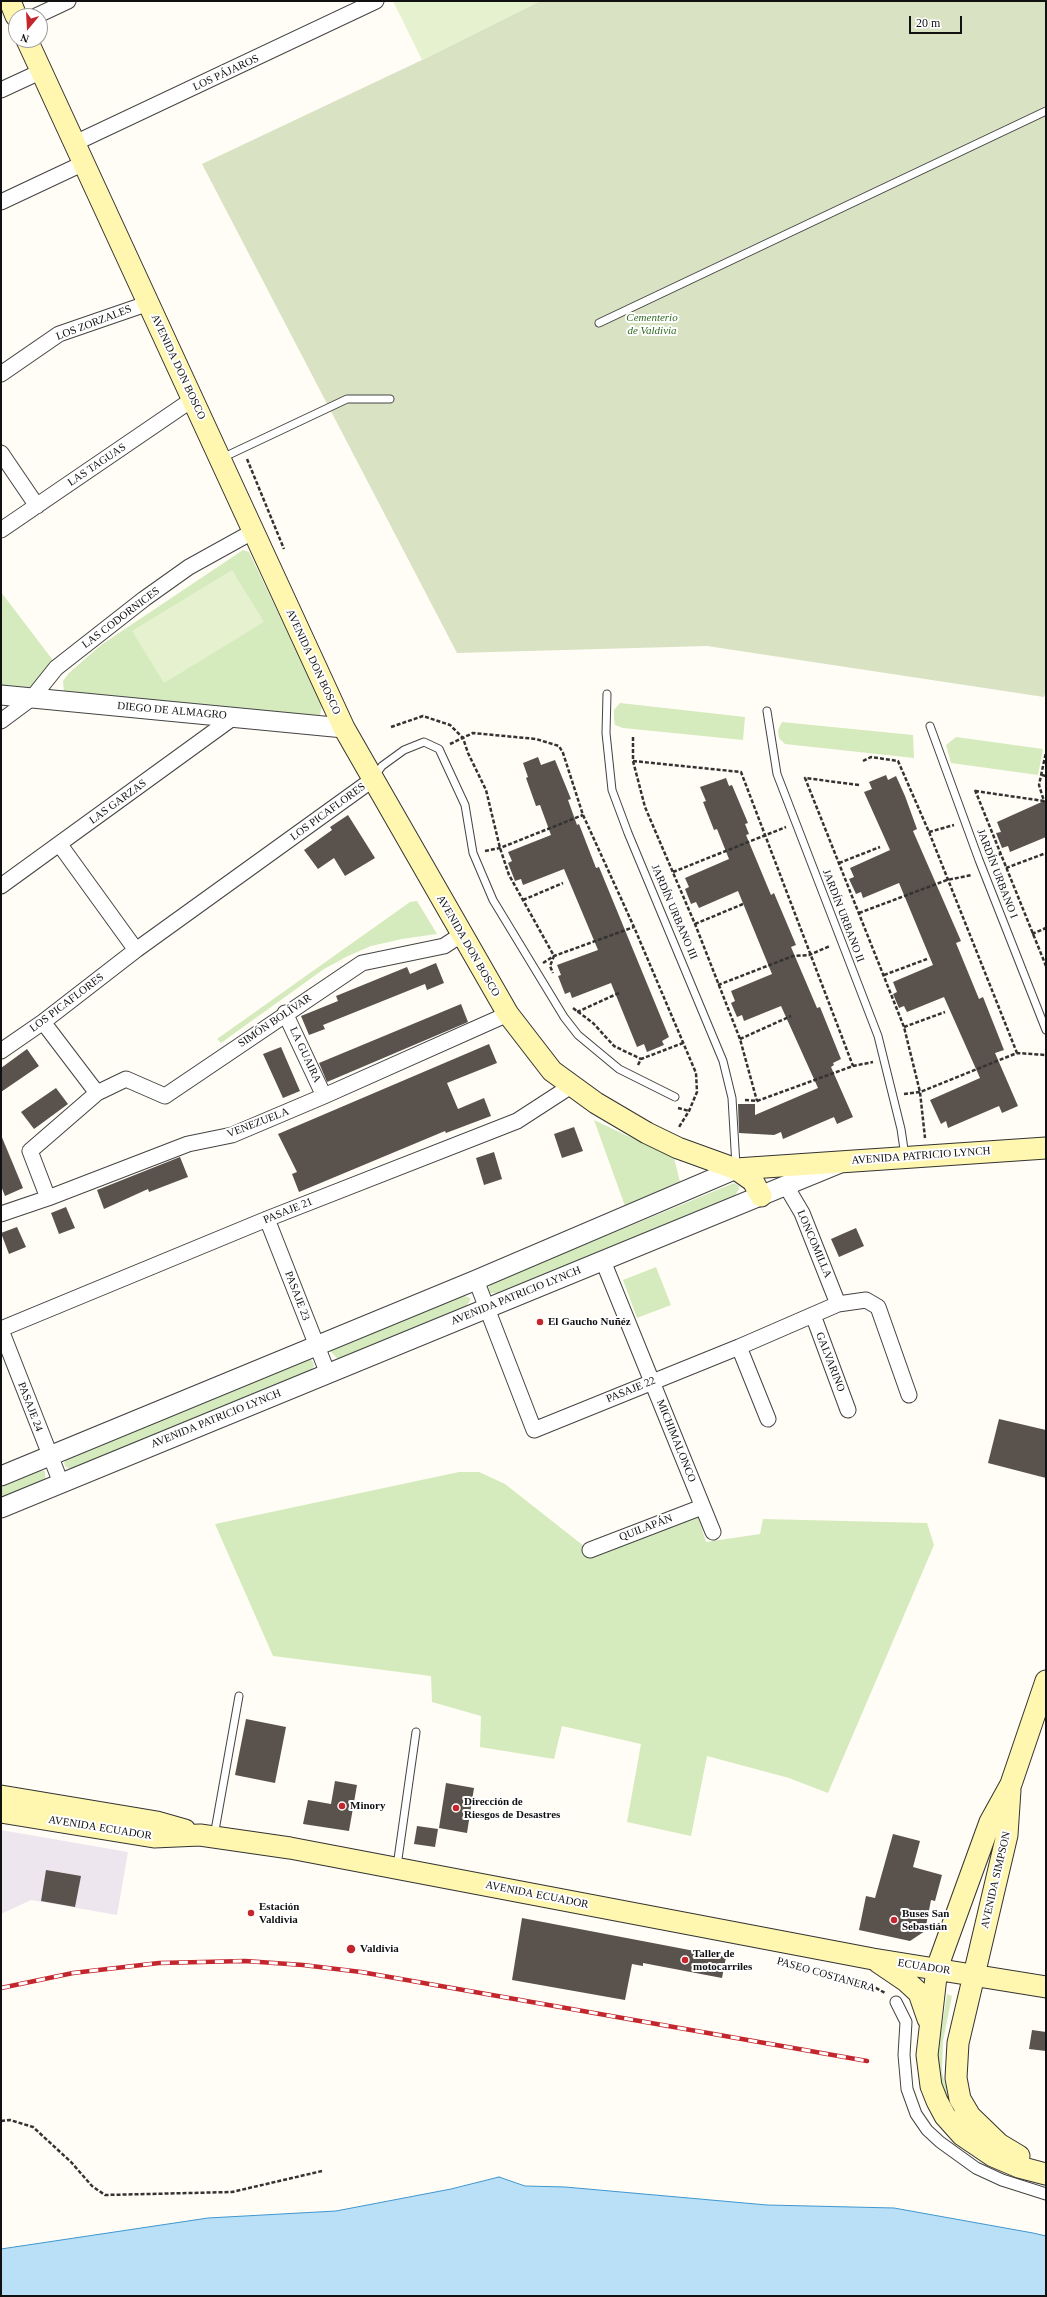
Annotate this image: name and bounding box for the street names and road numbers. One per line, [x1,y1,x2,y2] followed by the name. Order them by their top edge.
[191,52,261,94] street label: LOS PÁJAROS
[54,303,134,343] street label: LOS ZORZALES
[148,312,208,422] street label: AVENIDA DON BOSCO
[65,441,129,489] street label: LAS TAGUAS
[80,584,162,652] street label: LAS CODORNICES
[283,607,343,717] street label: AVENIDA DON BOSCO
[117,700,227,722] street label: DIEGO DE ALMAGRO
[87,777,149,827] street label: LAS GARZAS
[288,780,368,844] street label: LOS PICAFLORES
[974,827,1020,921] street label: JARDÍN URBANO I
[648,862,700,962] street label: JARDÍN URBANO III
[819,868,867,964] street label: JARDÍN URBANO II
[434,893,502,999] street label: AVENIDA DON BOSCO
[27,971,107,1035] street label: LOS PICAFLORES
[236,992,314,1050] street label: SIMÓN BOLÍVAR
[286,1025,324,1085] street label: LA GUAIRA
[225,1105,291,1141] street label: VENEZUELA
[851,1145,991,1167] street label: AVENIDA PATRICIO LYNCH
[261,1195,315,1227] street label: PASAJE 21
[794,1208,834,1280] street label: LONCOMILLA
[449,1264,583,1328] street label: AVENIDA PATRICIO LYNCH
[282,1269,312,1323] street label: PASAJE 23
[813,1330,847,1394] street label: GALVARINO
[604,1374,658,1406] street label: PASAJE 22
[15,1380,45,1434] street label: PASAJE 24
[149,1387,283,1451] street label: AVENIDA PATRICIO LYNCH
[653,1398,699,1484] street label: MICHIMALONCO
[617,1512,675,1544] street label: QUILAPÁN
[47,1813,153,1843] street label: AVENIDA ECUADOR
[978,1830,1014,1930] street label: AVENIDA SIMPSON
[484,1879,590,1911] street label: AVENIDA ECUADOR
[775,1955,877,1995] street label: PASEO COSTANERA
[897,1956,951,1978] street label: ECUADOR

